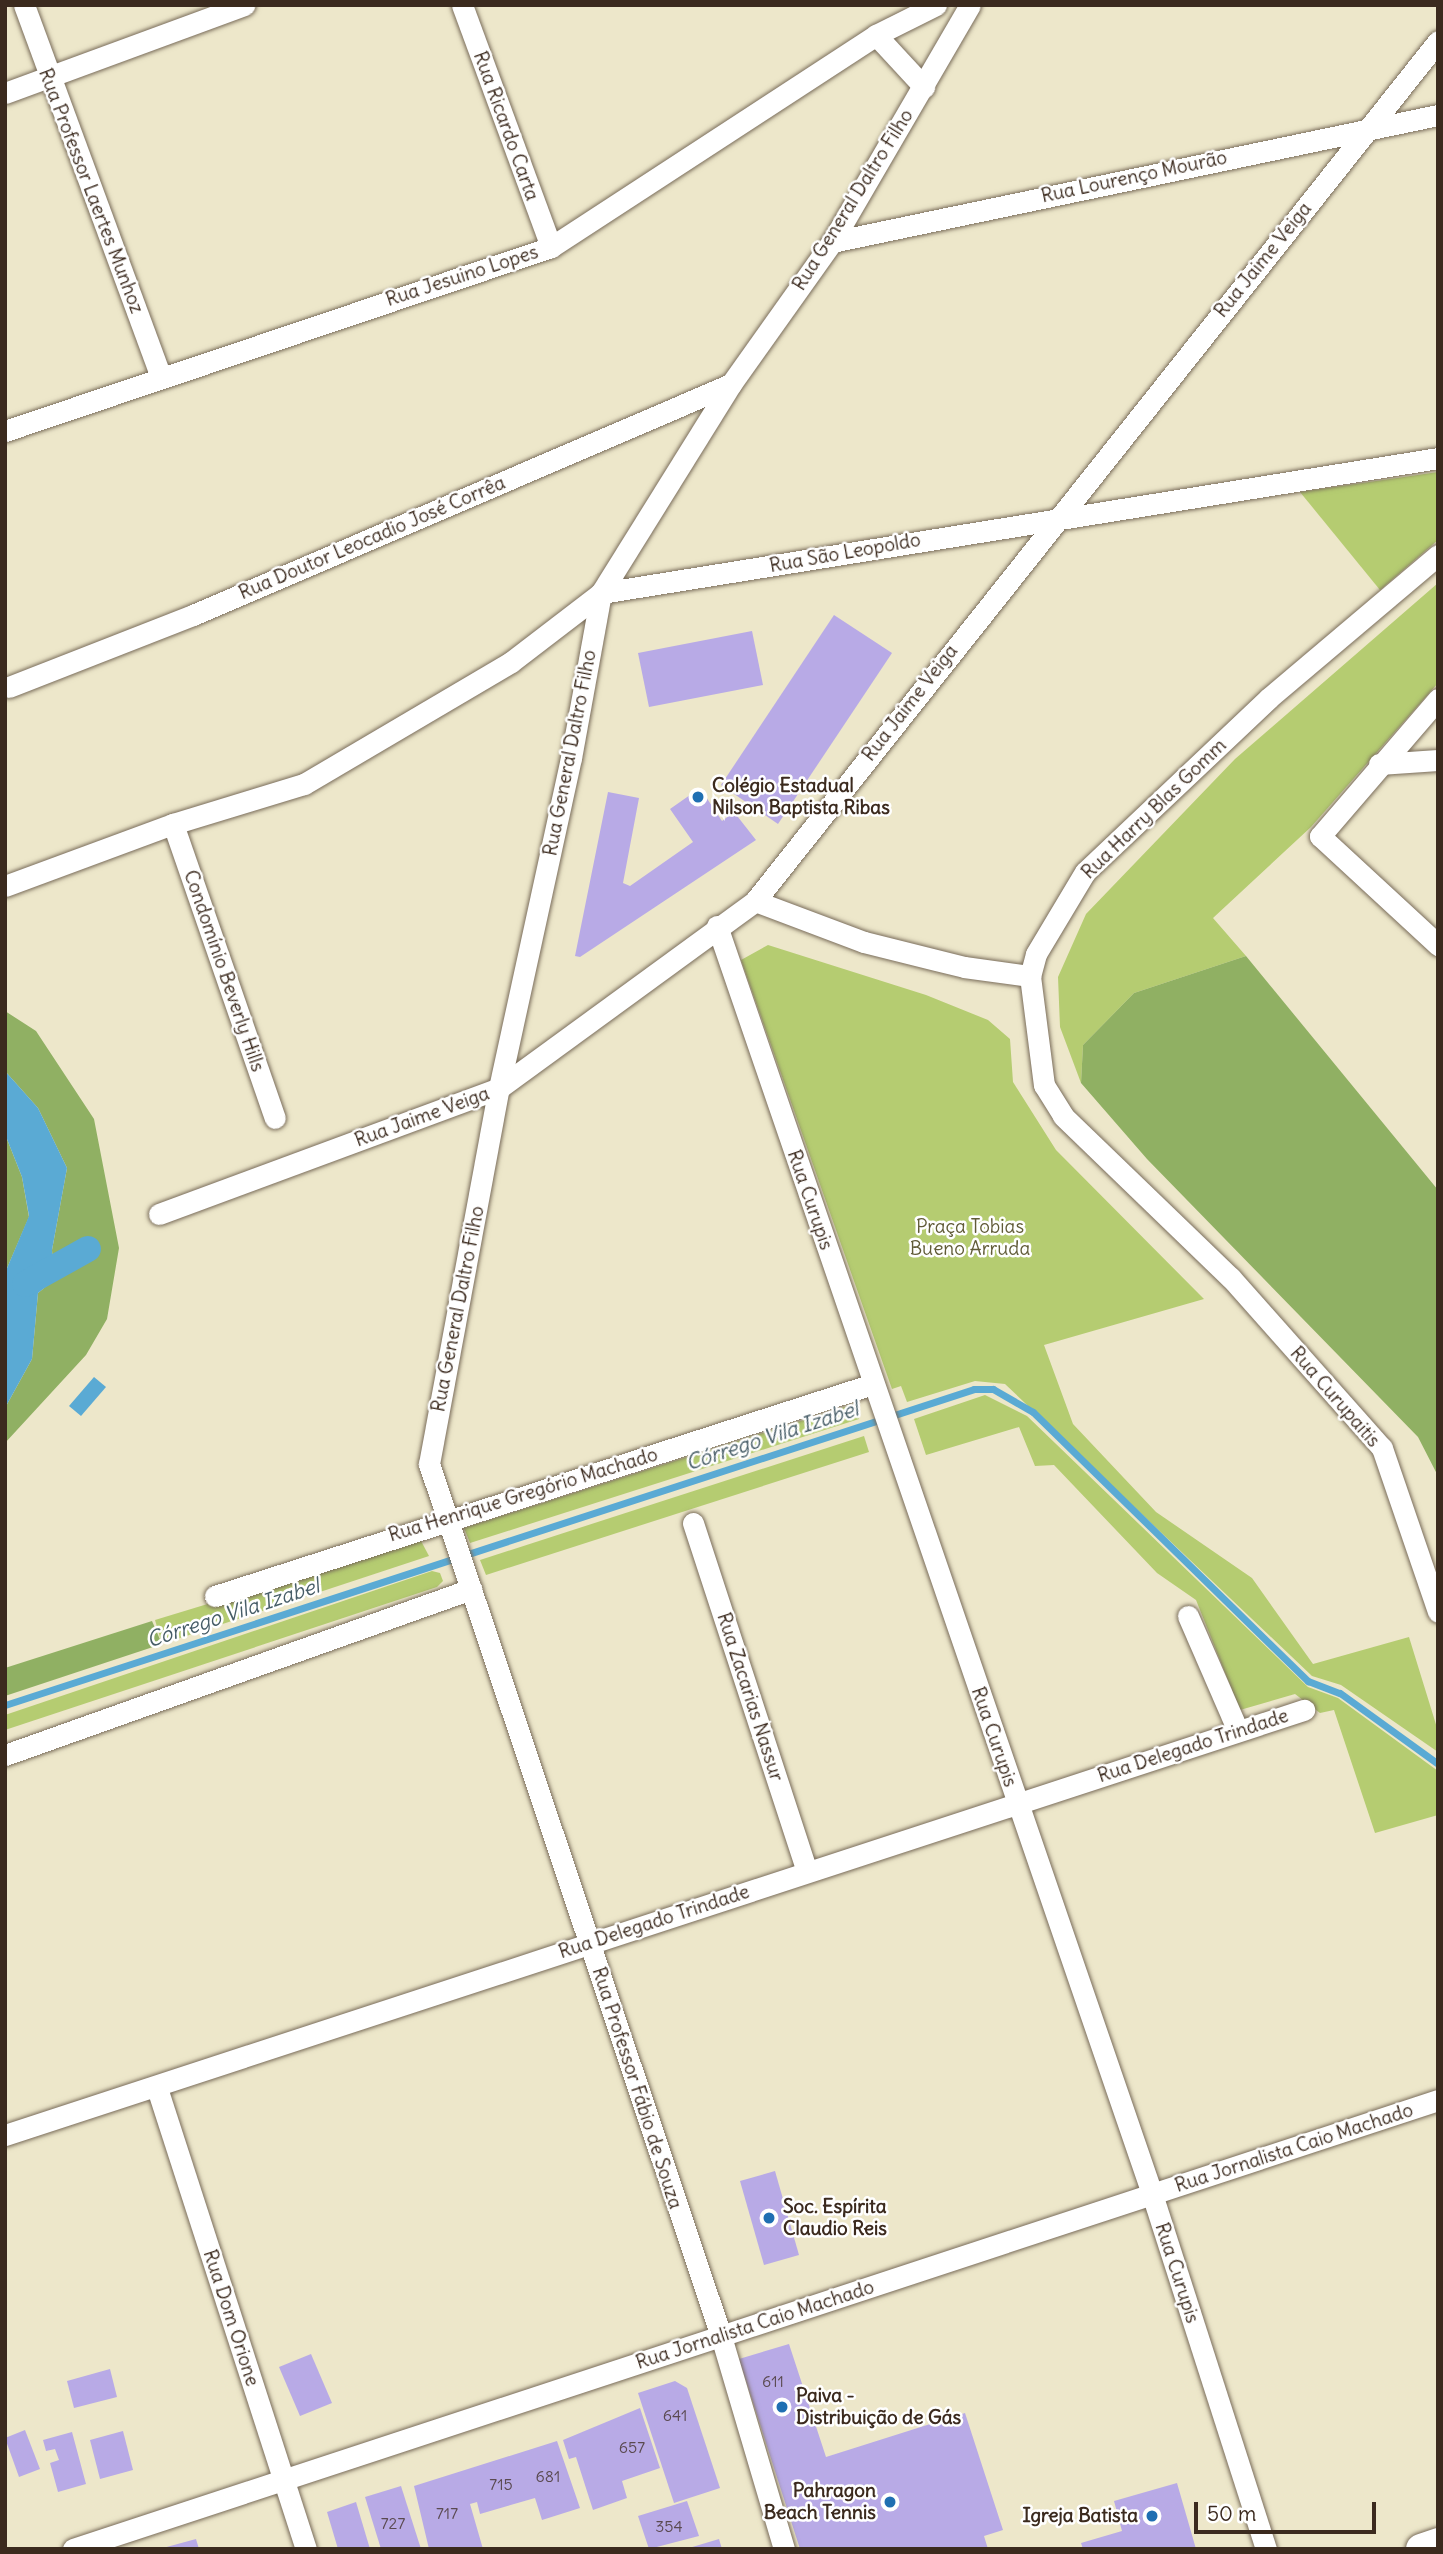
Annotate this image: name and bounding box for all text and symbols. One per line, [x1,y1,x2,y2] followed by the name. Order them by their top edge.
[468,48,544,204] street label: Rua Ricardo Carta
[34,65,148,317] street label: Rua Professor Laertes Munhoz
[788,105,918,295] street label: Rua General Daltro Filho
[1039,146,1229,208] street label: Rua Lourenço Mourão
[1210,198,1316,322] street label: Rua Jaime Veiga
[383,241,541,311] street label: Rua Jesuino Lopes
[235,471,509,605] street label: Rua Doutor Leocadio José Corrêa
[768,528,922,578] street label: Rua São Leopoldo
[857,640,963,766] street label: Rua Jaime Veiga
[539,648,601,858] street label: Rua General Daltro Filho
[1077,734,1231,884] street label: Rua Harry Blas Gomm
[712,775,890,819] place label: Colégio Estadual Nilson Baptista Ribas
[690,789,706,805] marker: Colégio Estadual Nilson Baptista Ribas
[179,867,269,1075] street label: Condomínio Beverly Hills
[352,1082,492,1152] street label: Rua Jaime Veiga
[782,1147,838,1253] street label: Rua Curupis
[427,1204,489,1414] street label: Rua General Daltro Filho
[910,1216,1030,1260] park label: Praça Tobias Bueno Arruda
[1285,1342,1385,1452] street label: Rua Curupaitis
[683,1396,861,1476] water label: Córrego Vila Izabel
[386,1443,660,1547] street label: Rua Henrique Gregório Machado
[144,1573,322,1653] water label: Córrego Vila Izabel
[712,1610,788,1784] street label: Rua Zacarias Nassur
[966,1684,1022,1790] street label: Rua Curupis
[1095,1704,1291,1788] street label: Rua Delegado Trindade
[556,1880,752,1964] street label: Rua Delegado Trindade
[587,1964,687,2212] street label: Rua Professor Fábio de Souza
[1172,2099,1416,2197] street label: Rua Jornalista Caio Machado
[783,2196,887,2240] place label: Soc. Espírita Claudio Reis
[761,2210,777,2226] marker: Soc. Espírita Claudio Reis
[1150,2220,1204,2326] street label: Rua Curupis
[198,2247,264,2389] street label: Rua Dom Orione
[633,2276,877,2374] street label: Rua Jornalista Caio Machado
[762,2371,784,2391] house number: 611
[796,2385,961,2429] place label: Paiva - Distribuição de Gás
[774,2399,790,2415] marker: Paiva - Distribuição de Gás
[663,2405,687,2425] house number: 641
[619,2437,645,2457] house number: 657
[536,2466,560,2486] house number: 681
[489,2474,513,2494] house number: 715
[764,2480,876,2524] place label: Pahragon Beach Tennis
[1198,2488,1380,2532] scale bar
[882,2494,898,2510] marker: Pahragon Beach Tennis
[1207,2500,1256,2527] text: 50 m
[436,2503,458,2523] house number: 717
[1023,2505,1138,2527] place label: Igreja Batista
[1144,2508,1160,2524] marker: Igreja Batista
[381,2513,405,2533] house number: 727
[655,2516,683,2536] house number: 354

